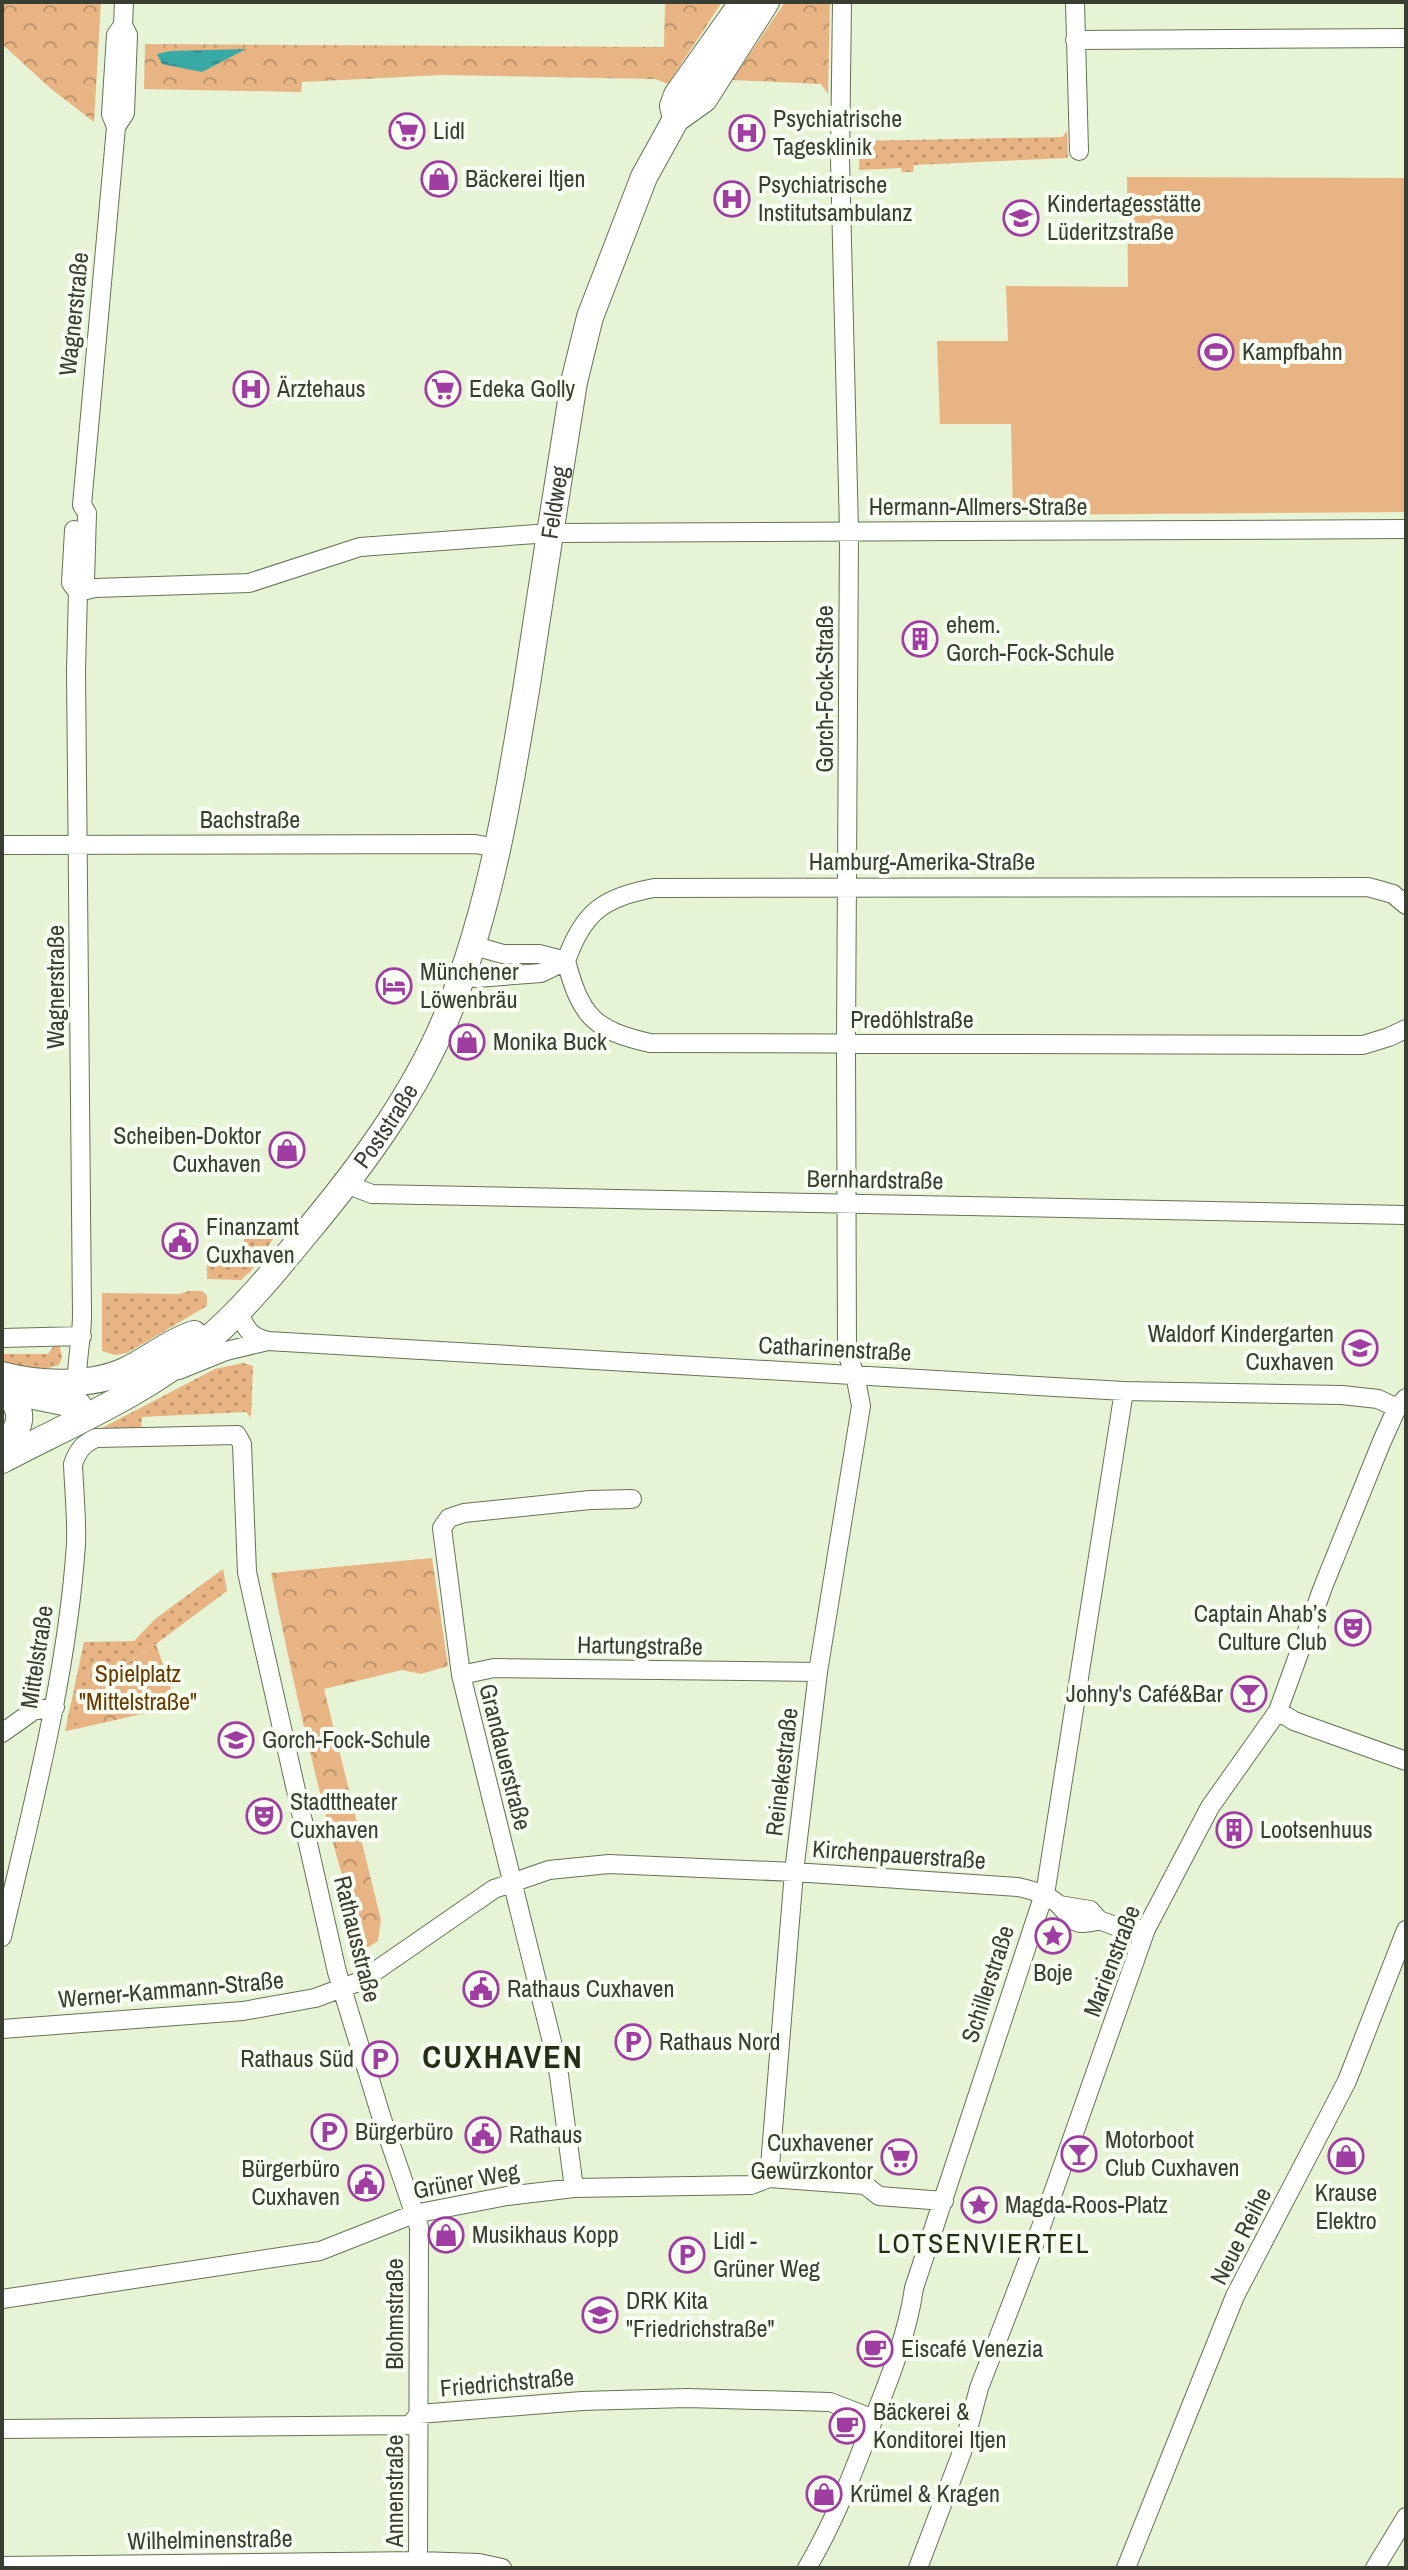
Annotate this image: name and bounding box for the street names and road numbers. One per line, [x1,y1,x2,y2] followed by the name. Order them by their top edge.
[51,251,95,377] street label: Wagnerstraße
[532,463,575,541] street label: Feldweg
[869,490,1087,522] street label: Hermann-Allmers-Straße
[808,605,840,773] street label: Gorch-Fock-Straße
[200,803,300,835] street label: Bachstraße
[809,845,1035,877] street label: Hamburg-Amerika-Straße
[39,925,71,1049] street label: Wagnerstraße
[850,1003,974,1035] street label: Predöhlstraße
[346,1077,425,1174] street label: Poststraße
[806,1162,944,1196] street label: Bernhardstraße
[758,1328,912,1368] street label: Catharinenstraße
[12,1603,60,1711] street label: Mittelstraße
[577,1628,703,1662] street label: Hartungstraße
[472,1680,540,1833] street label: Grandauerstraße
[757,1706,805,1838] street label: Reinekestraße
[811,1832,987,1876] street label: Kirchenpauerstraße
[327,1872,389,2005] street label: Rathausstraße
[1075,1900,1147,2021] street label: Marienstraße
[953,1921,1021,2046] street label: Schillerstraße
[57,1963,285,2015] street label: Werner-Kammann-Straße
[410,2154,521,2206] street label: Grüner Weg
[1202,2181,1278,2290] street label: Neue Reihe
[378,2258,410,2370] street label: Blohmstraße
[439,2360,575,2404] street label: Friedrichstraße
[378,2435,410,2548] street label: Annenstraße
[127,2522,293,2556] street label: Wilhelminenstraße

